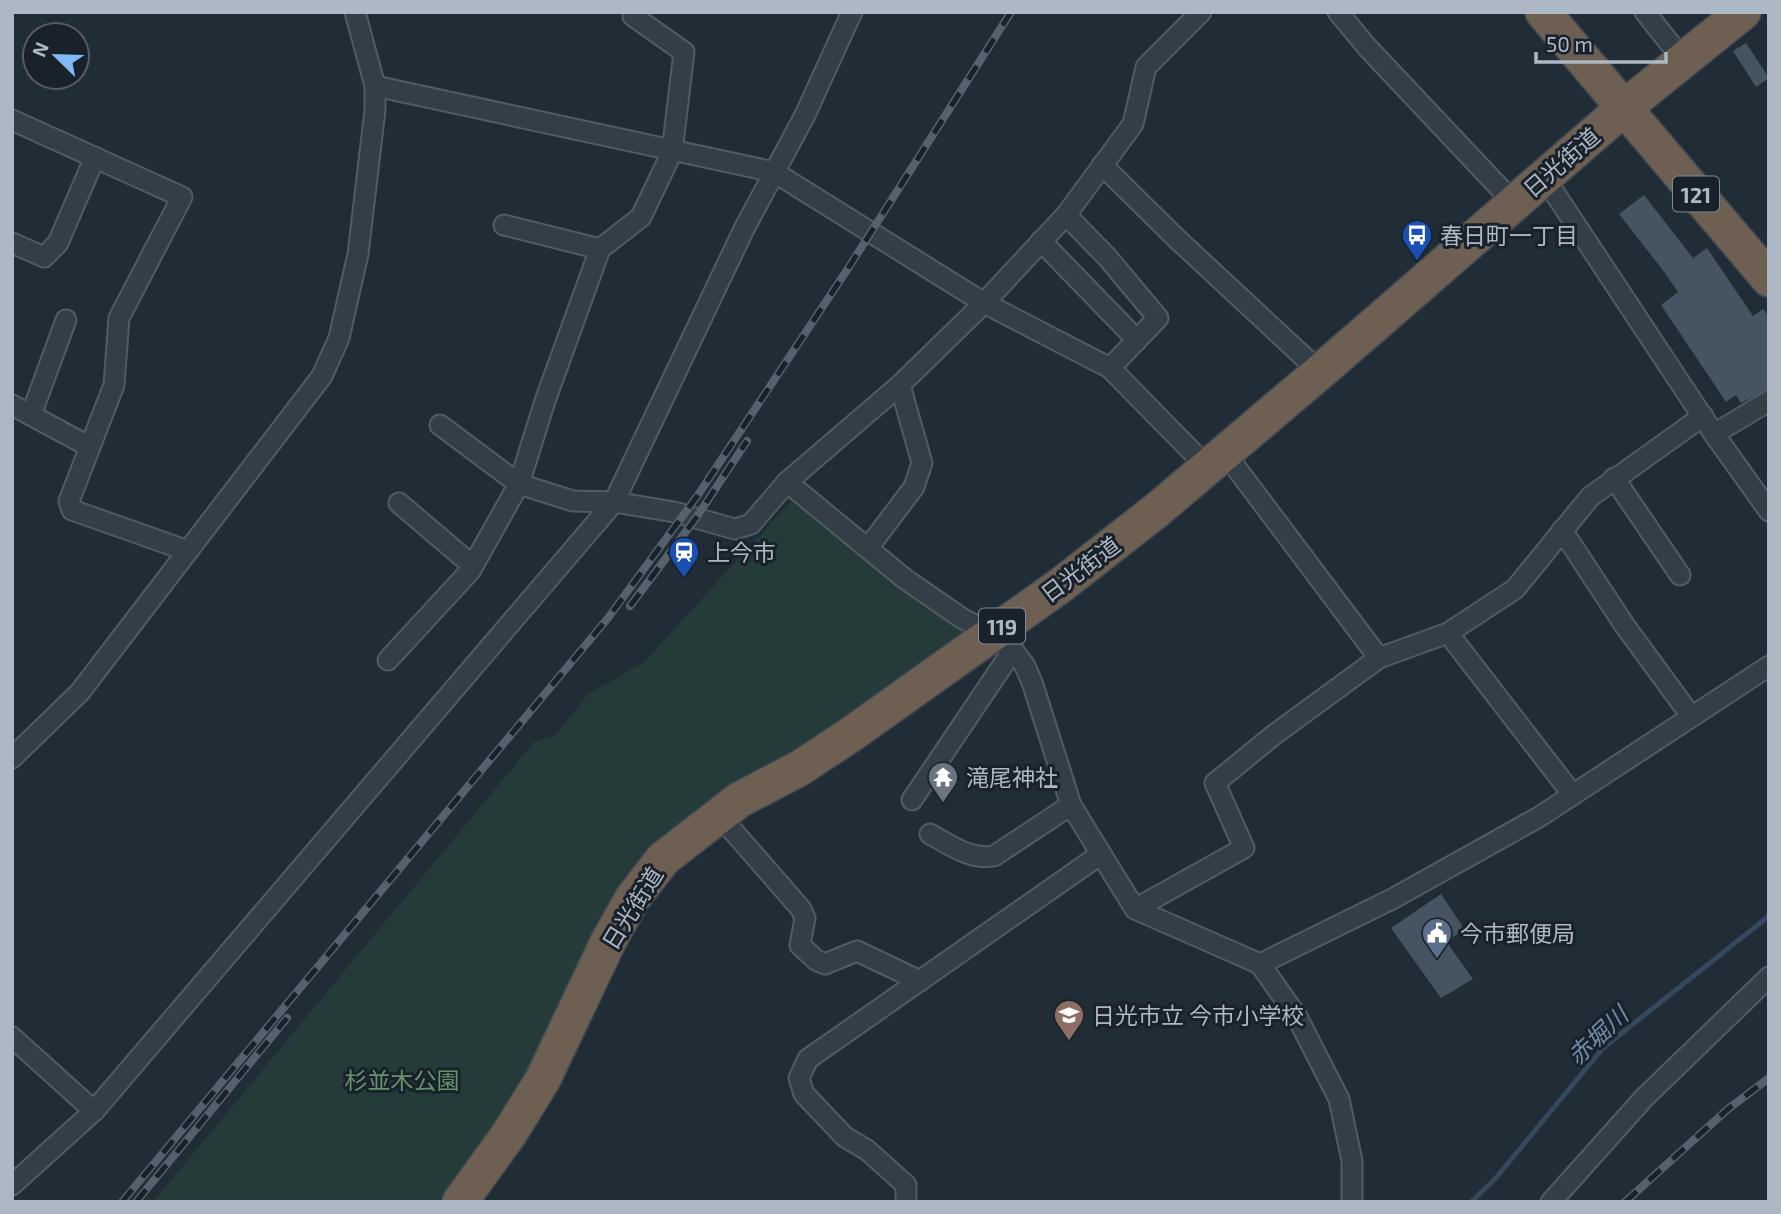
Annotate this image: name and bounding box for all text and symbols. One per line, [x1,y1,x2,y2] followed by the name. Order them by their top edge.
[21,21,91,91] north arrow
[1536,21,1666,65] scale bar
[1546,31,1593,56] text: 50 m
[27,38,53,60] text: N
[1517,121,1605,203] street label: 日光街道
[1673,176,1719,212] road number: 121
[1400,218,1434,262] bus stop icon: 春日町一丁目
[1440,221,1578,249] place label: 春日町一丁目
[1035,530,1125,608] street label: 日光街道
[667,535,701,579] station icon: 上今市
[707,538,776,566] place label: 上今市
[979,608,1025,644] road number: 119
[926,760,960,804] temple icon: 滝尾神社
[966,763,1058,791] place label: 滝尾神社
[596,862,668,954] street label: 日光街道
[1420,916,1454,960] public building icon: 今市郵便局
[1460,919,1575,947] place label: 今市郵便局
[1052,998,1086,1042] school or university icon: 日光市立 今市小学校
[1561,998,1635,1070] water label: 赤堀川
[1092,1001,1304,1029] place label: 日光市立 今市小学校
[345,1066,460,1094] park label: 杉並木公園

